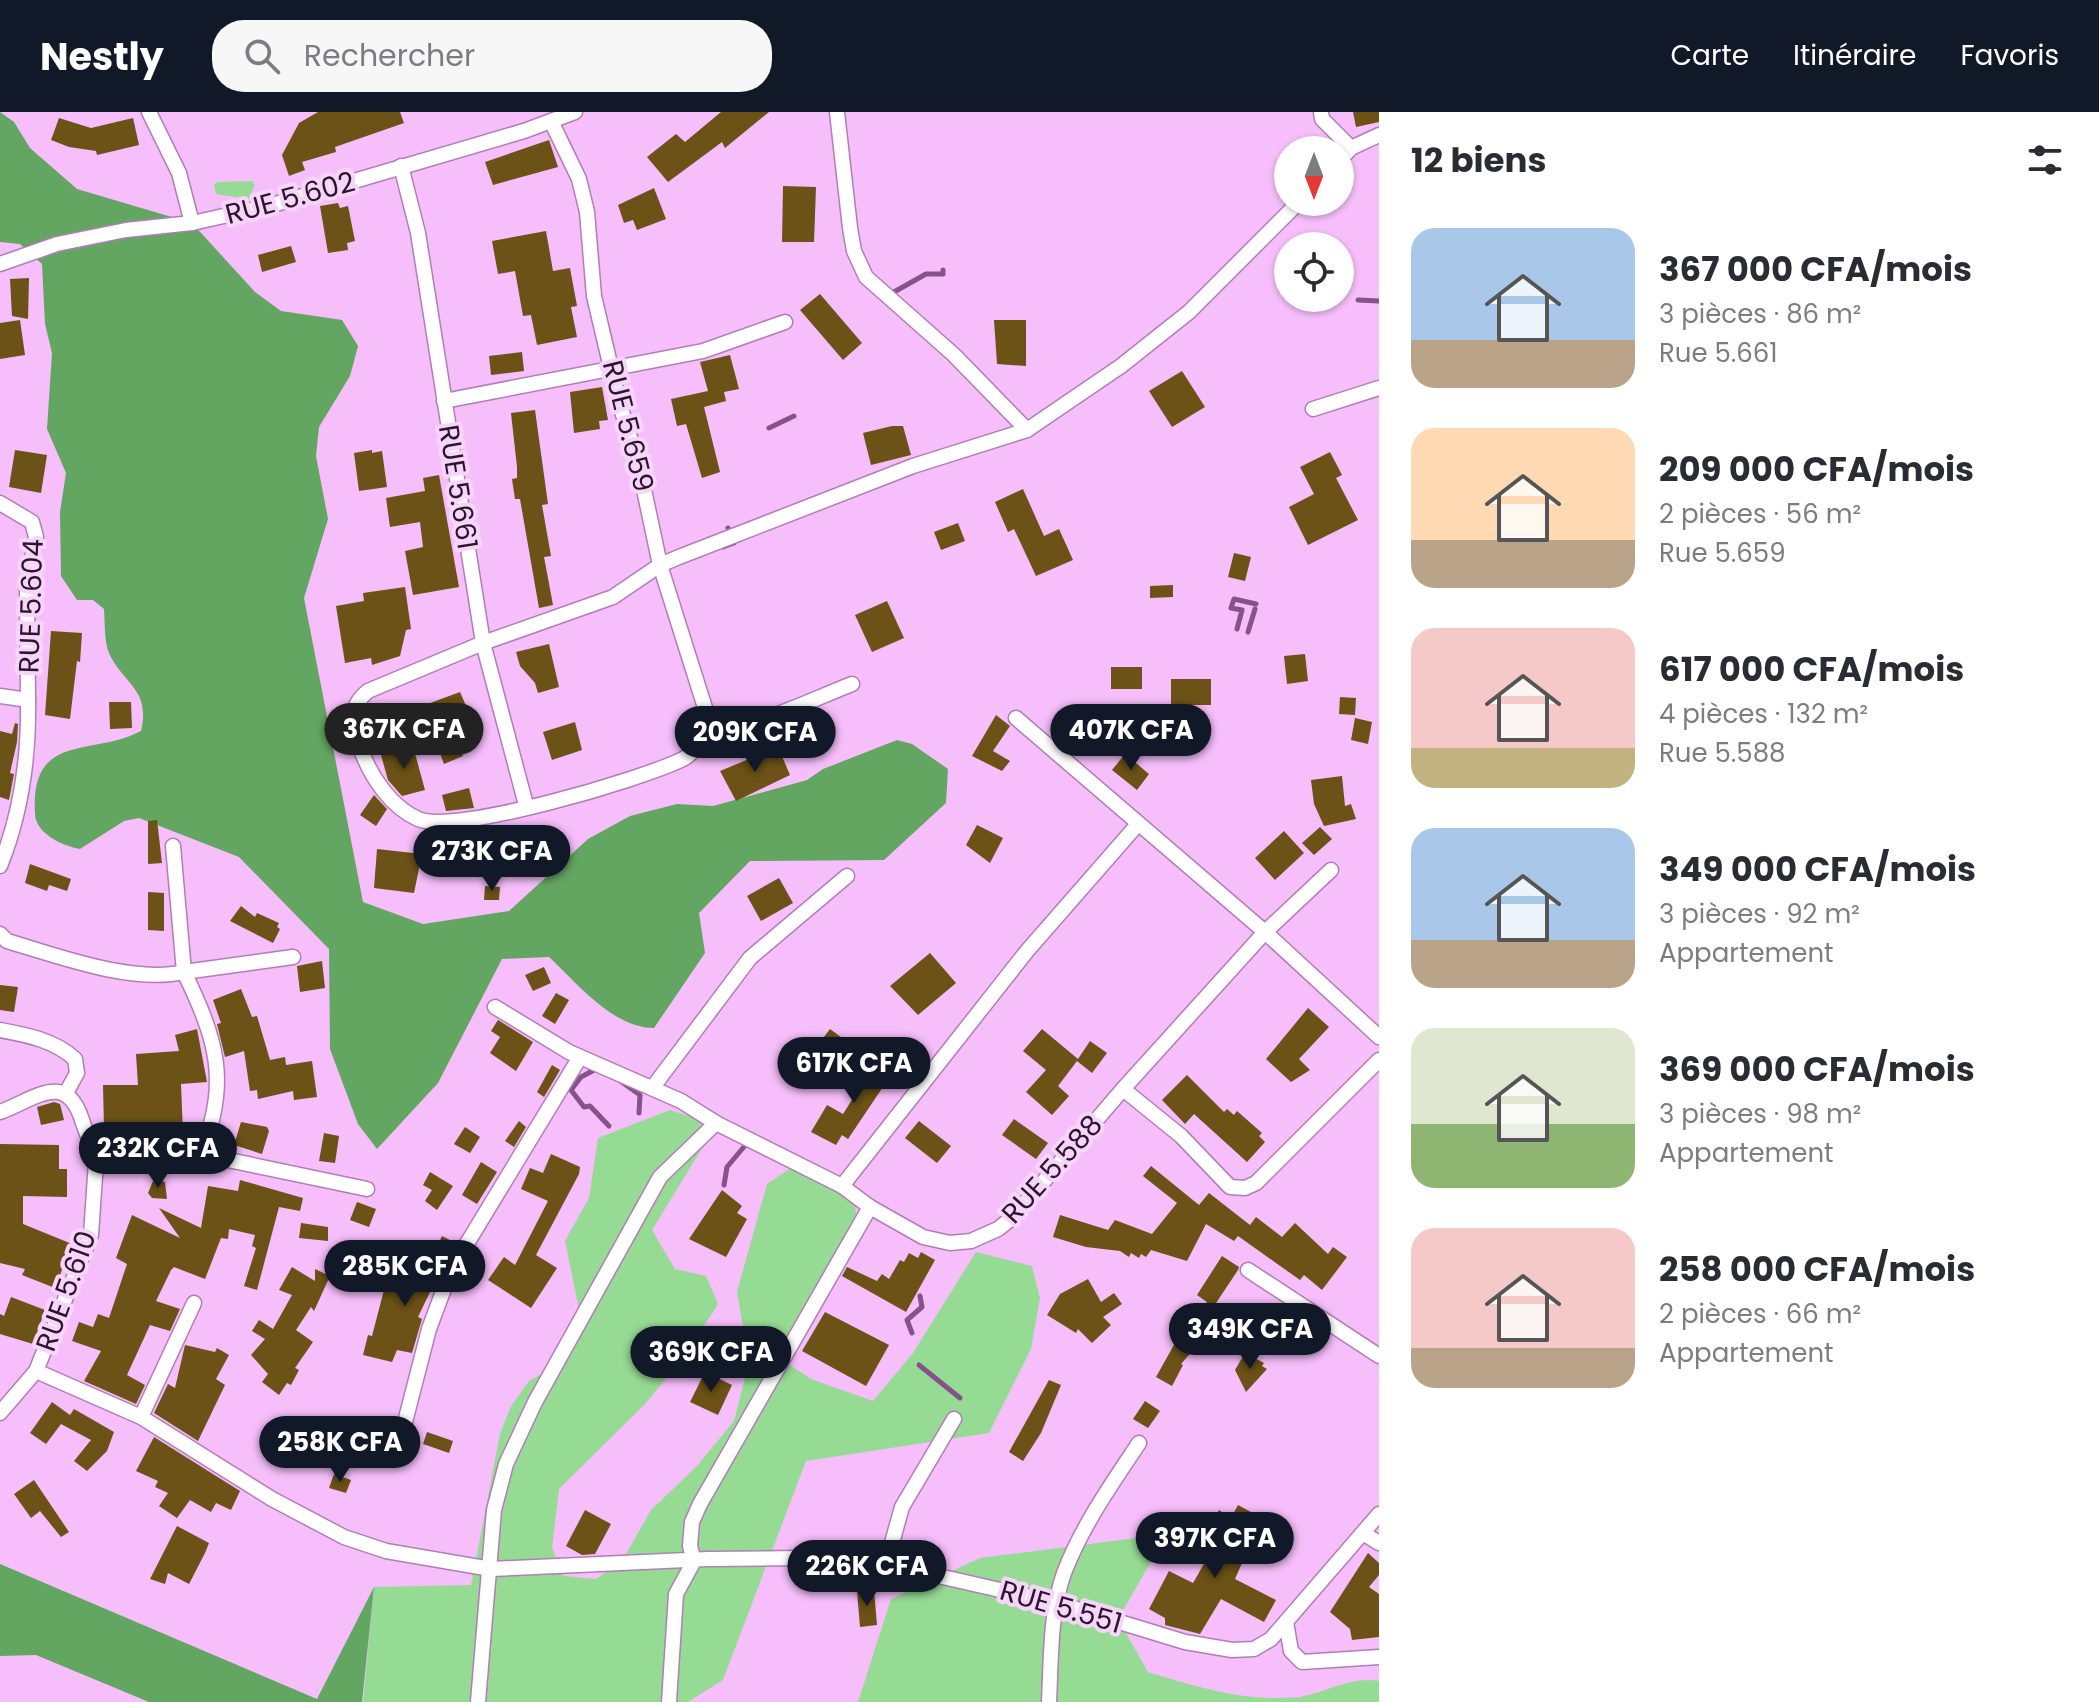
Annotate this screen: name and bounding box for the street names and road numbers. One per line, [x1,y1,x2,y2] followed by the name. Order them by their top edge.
[221,162,359,234] street label: RUE 5.602
[593,356,663,496] street label: RUE 5.659
[429,422,487,552] street label: RUE 5.661
[9,538,53,674] street label: RUE 5.604
[993,1106,1111,1232] street label: RUE 5.588
[26,1225,106,1357] street label: RUE 5.610
[995,1571,1127,1643] street label: RUE 5.551

